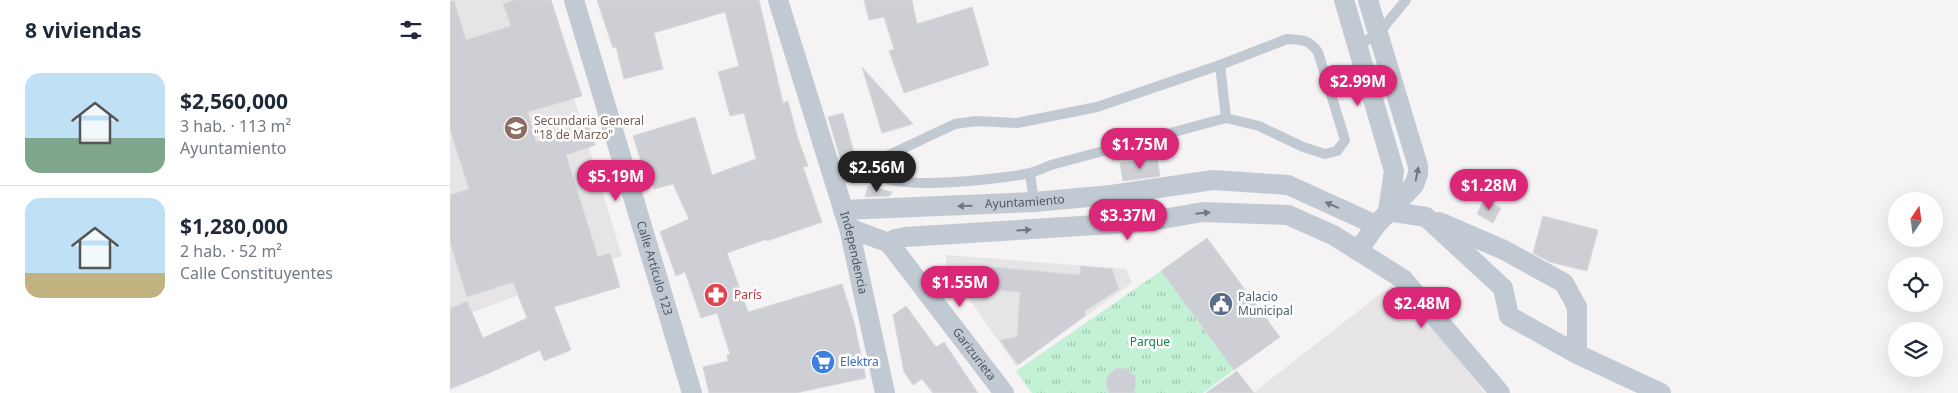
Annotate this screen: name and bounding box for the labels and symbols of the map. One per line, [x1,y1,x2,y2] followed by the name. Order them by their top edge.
[1317,64,1399,107] pin: $2.99M
[534,112,644,143] place label: Secundaria General "18 de Marzo"
[503,115,529,141] school or university icon: Secundaria General "18 de Marzo"
[1099,128,1181,170] pin: $1.75M
[836,150,918,193] pin: $2.56M
[575,160,657,202] pin: $5.19M
[1413,166,1421,182] one-way arrow
[1448,168,1530,211] pin: $1.28M
[985,190,1065,212] street label: Ayuntamiento
[1888,192,1942,248] north arrow
[1087,198,1169,241] pin: $3.37M
[1325,200,1339,208] one-way arrow
[957,202,973,210] one-way arrow
[1195,208,1211,216] one-way arrow
[836,209,872,296] street label: Independencia
[633,219,677,317] street label: Calle Artículo 123
[1016,225,1032,233] one-way arrow
[919,266,1001,308] pin: $1.55M
[703,282,729,308] pharmacy icon: París
[734,286,762,303] place label: París
[1381,286,1463,329] pin: $2.48M
[1238,288,1293,319] place label: Palacio Municipal
[1208,291,1234,317] public building icon: Palacio Municipal
[949,324,1000,384] street label: Garizurieta
[1130,333,1170,350] park label: Parque
[810,349,836,375] supermarket icon: Elektra
[840,353,879,370] place label: Elektra

